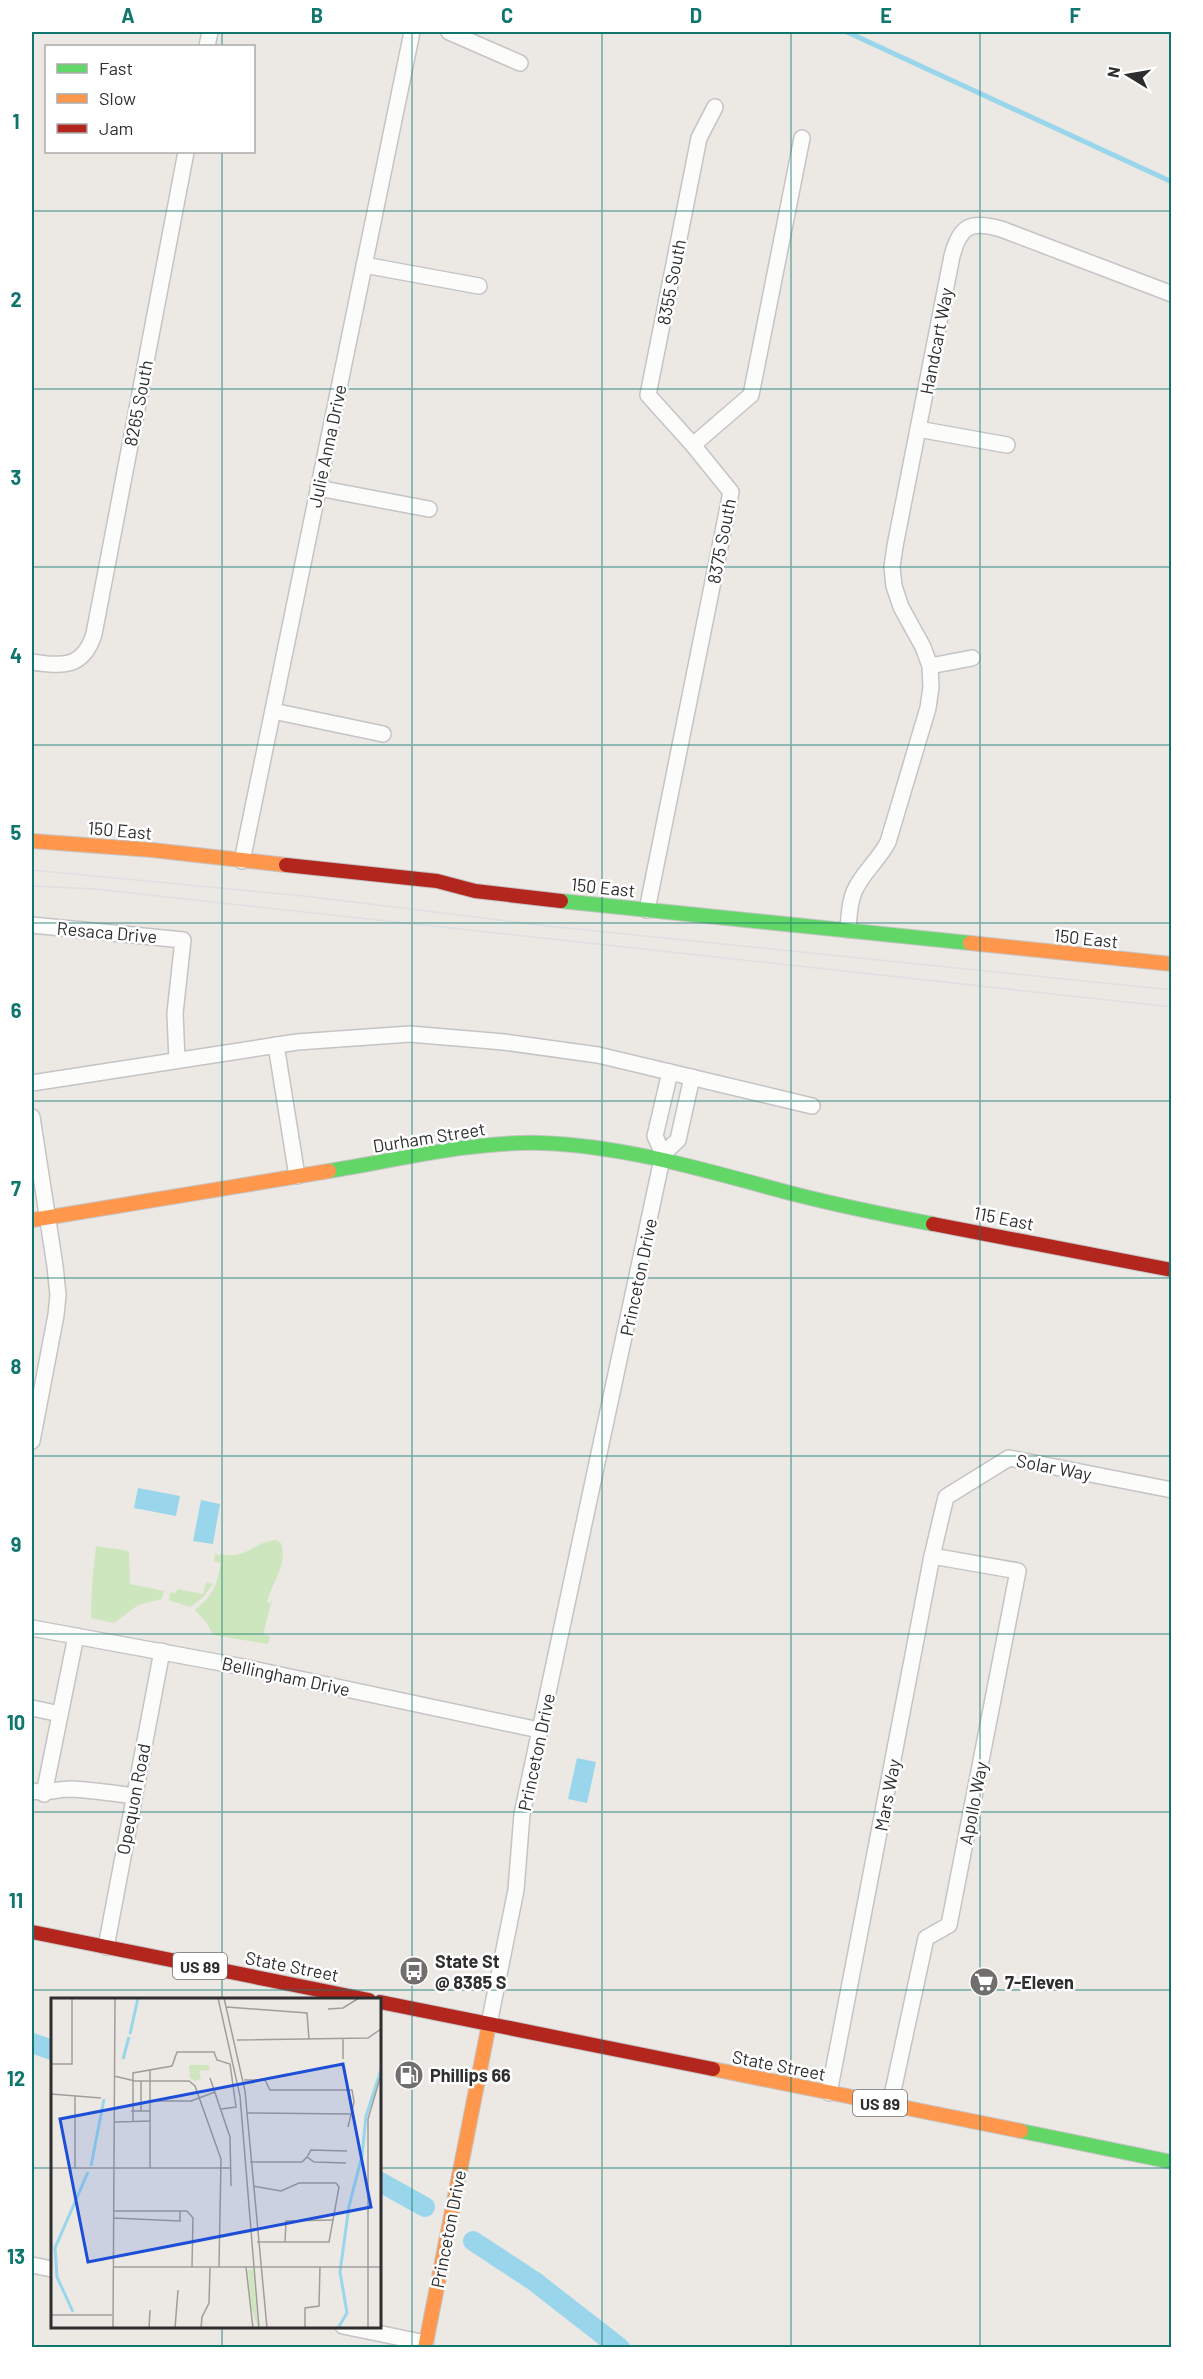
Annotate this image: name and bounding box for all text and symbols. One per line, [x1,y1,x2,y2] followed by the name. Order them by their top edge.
[121,3,135,27] text: A
[311,3,323,27] text: B
[501,3,513,27] text: C
[690,3,702,27] text: D
[880,3,892,27] text: E
[1069,3,1081,27] text: F
[45,45,255,153] legend
[1098,45,1158,105] north arrow
[99,57,133,79] text: Fast
[1102,65,1123,79] text: N
[99,87,136,109] text: Slow
[12,109,20,133] text: 1
[99,117,133,139] text: Jam
[652,237,690,327] street label: 8355 South
[915,286,957,396] street label: Handcart Way
[10,287,22,311] text: 2
[119,358,157,448] street label: 8265 South
[303,382,351,510] street label: Julie Anna Drive
[11,465,21,489] text: 3
[702,497,740,585] street label: 8375 South
[10,643,22,667] text: 4
[87,816,153,844] street label: 150 East
[11,820,22,844] text: 5
[570,873,636,901] street label: 150 East
[56,917,158,947] street label: Resaca Drive
[1053,924,1119,952] street label: 150 East
[11,998,22,1022] text: 6
[371,1117,487,1157] street label: Durham Street
[11,1176,21,1200] text: 7
[972,1201,1036,1235] street label: 115 East
[615,1216,661,1338] street label: Princeton Drive
[11,1354,22,1378] text: 8
[1015,1449,1093,1485] street label: Solar Way
[11,1532,21,1556] text: 9
[220,1652,352,1700] street label: Bellingham Drive
[513,1691,559,1813] street label: Princeton Drive
[7,1710,25,1734] text: 10
[111,1741,155,1857] street label: Opequon Road
[869,1757,905,1833] street label: Mars Way
[954,1759,992,1847] street label: Apollo Way
[9,1888,23,1912] text: 11
[243,1946,341,1986] street label: State Street
[435,1950,507,1993] place label: State St @ 8385 S
[173,1953,227,1979] road number: US 89
[398,1955,430,1987] bus stop icon: State St @ 8385 S
[968,1966,1000,1998] supermarket icon: 7-Eleven
[1005,1971,1074,1993] place label: 7-Eleven
[51,1998,381,2328] inset map
[730,2045,828,2085] street label: State Street
[393,2059,425,2091] fuel station icon: Phillips 66
[430,2064,511,2086] place label: Phillips 66
[7,2066,25,2090] text: 12
[853,2090,907,2116] road number: US 89
[426,2168,470,2290] street label: Princeton Drive
[7,2244,25,2268] text: 13

